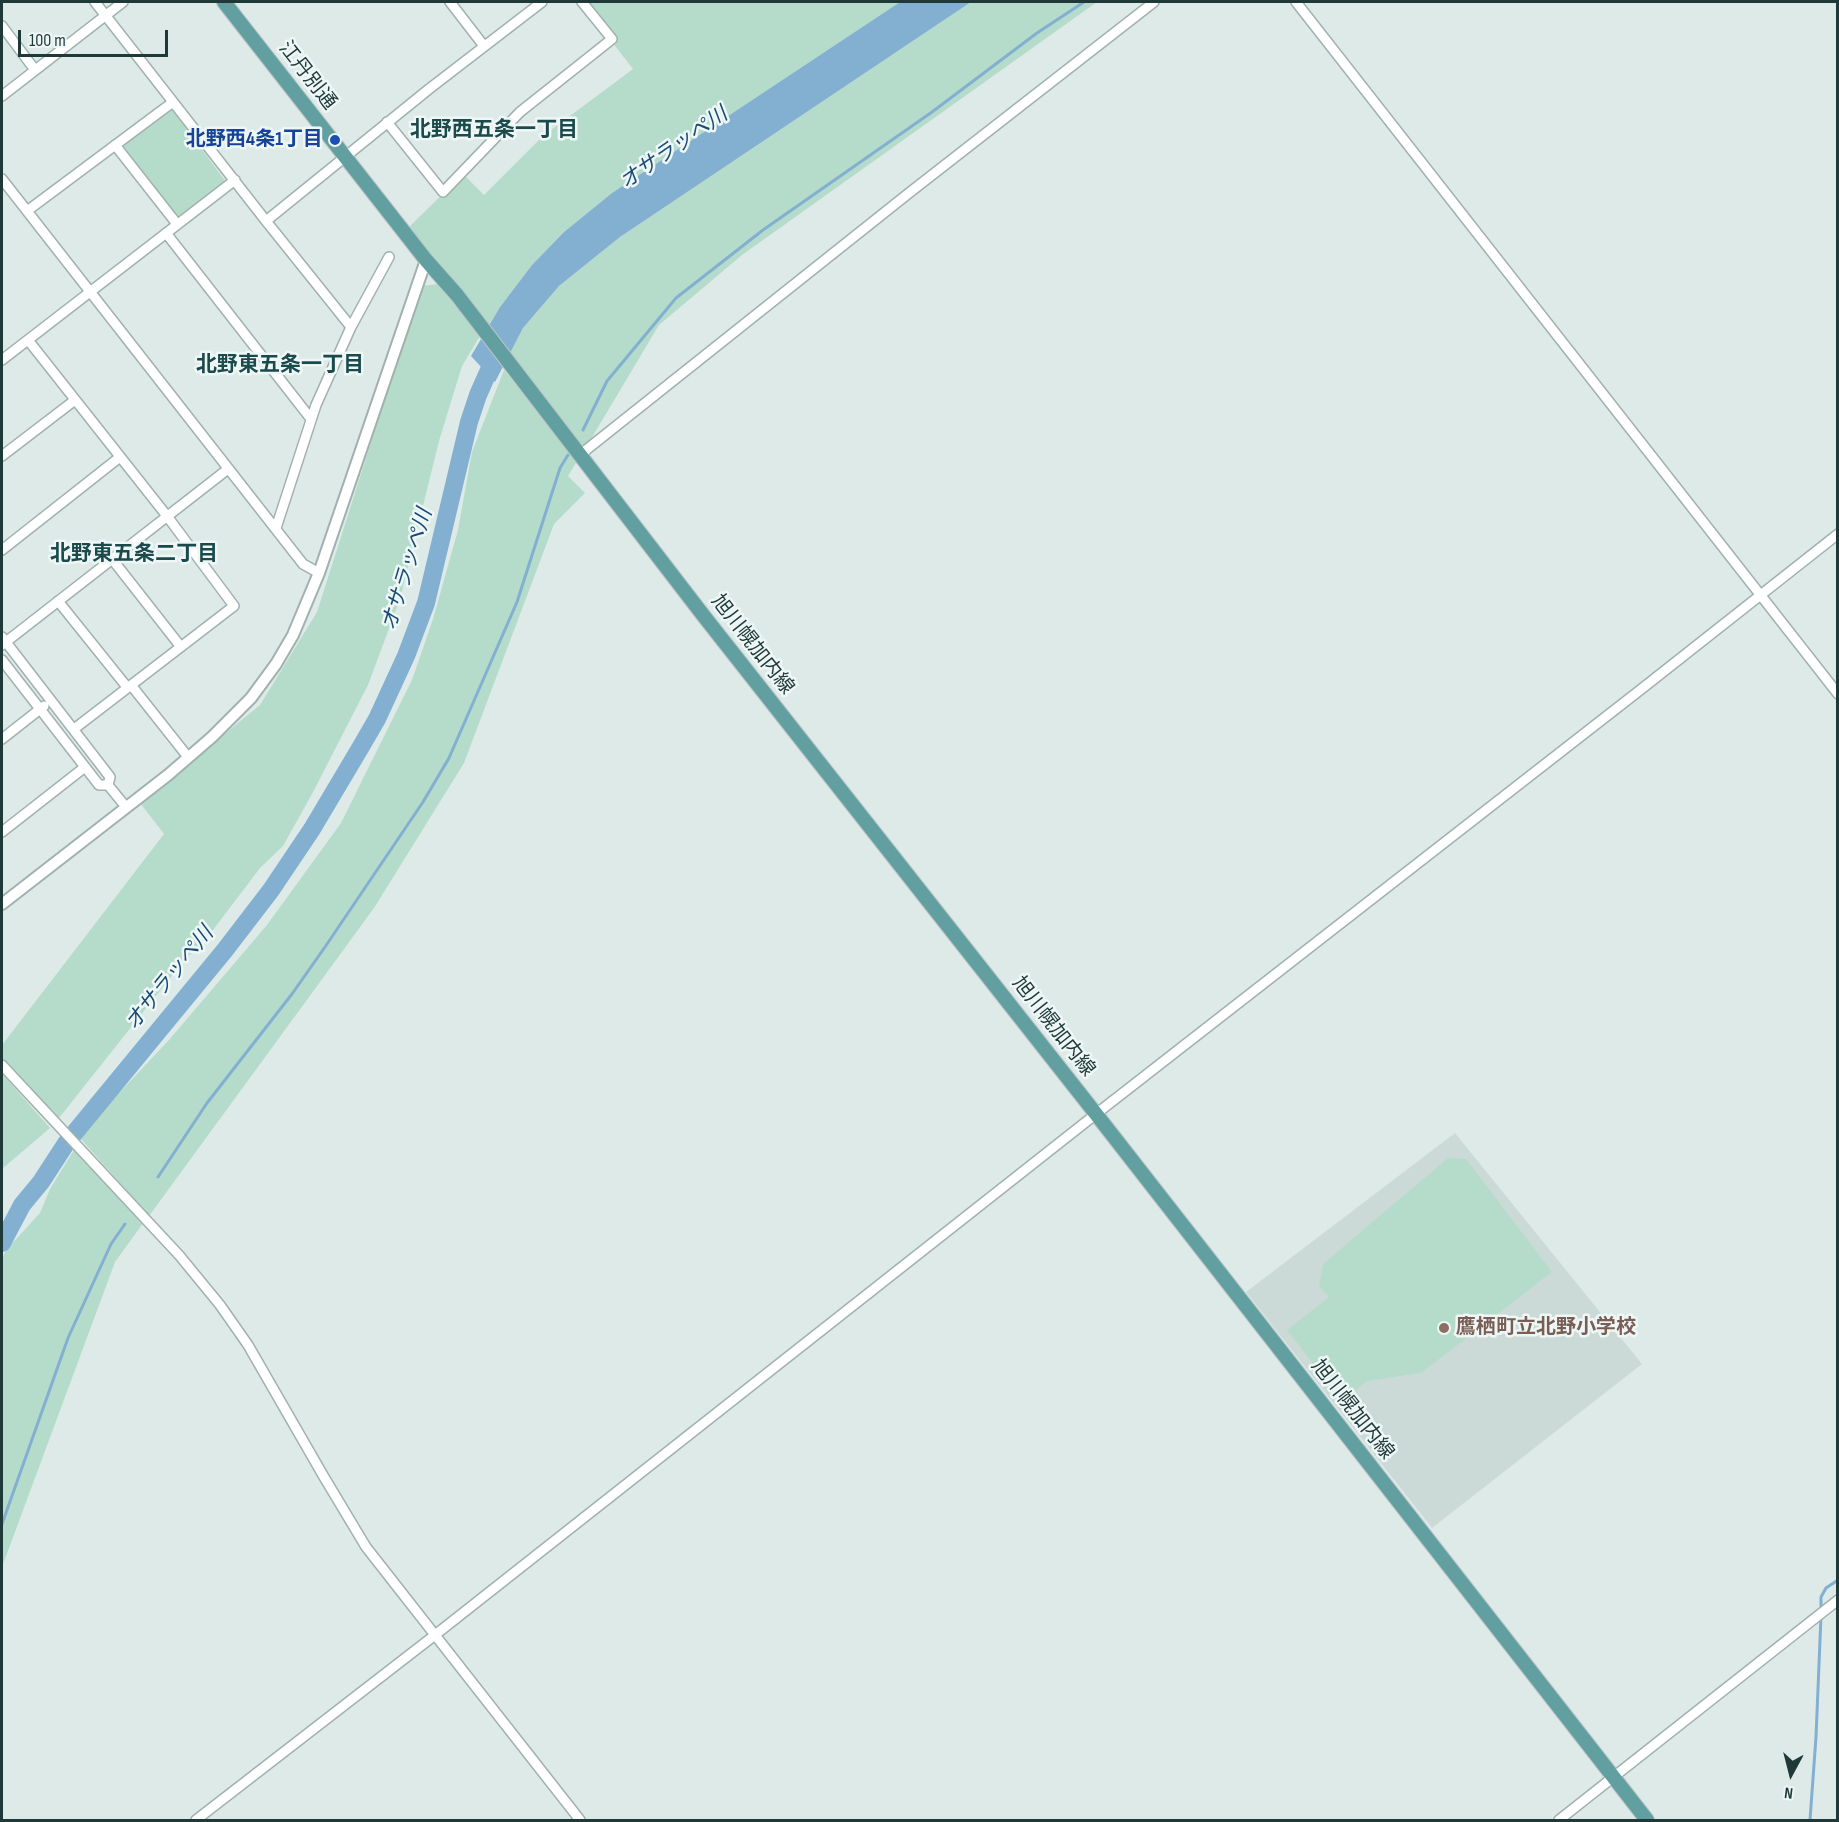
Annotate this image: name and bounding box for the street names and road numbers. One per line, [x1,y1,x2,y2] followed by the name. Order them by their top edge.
[273,37,341,115] street label: 江丹別通
[706,590,798,700] street label: 旭川幌加内線
[1007,972,1099,1082] street label: 旭川幌加内線
[1306,1355,1398,1465] street label: 旭川幌加内線

